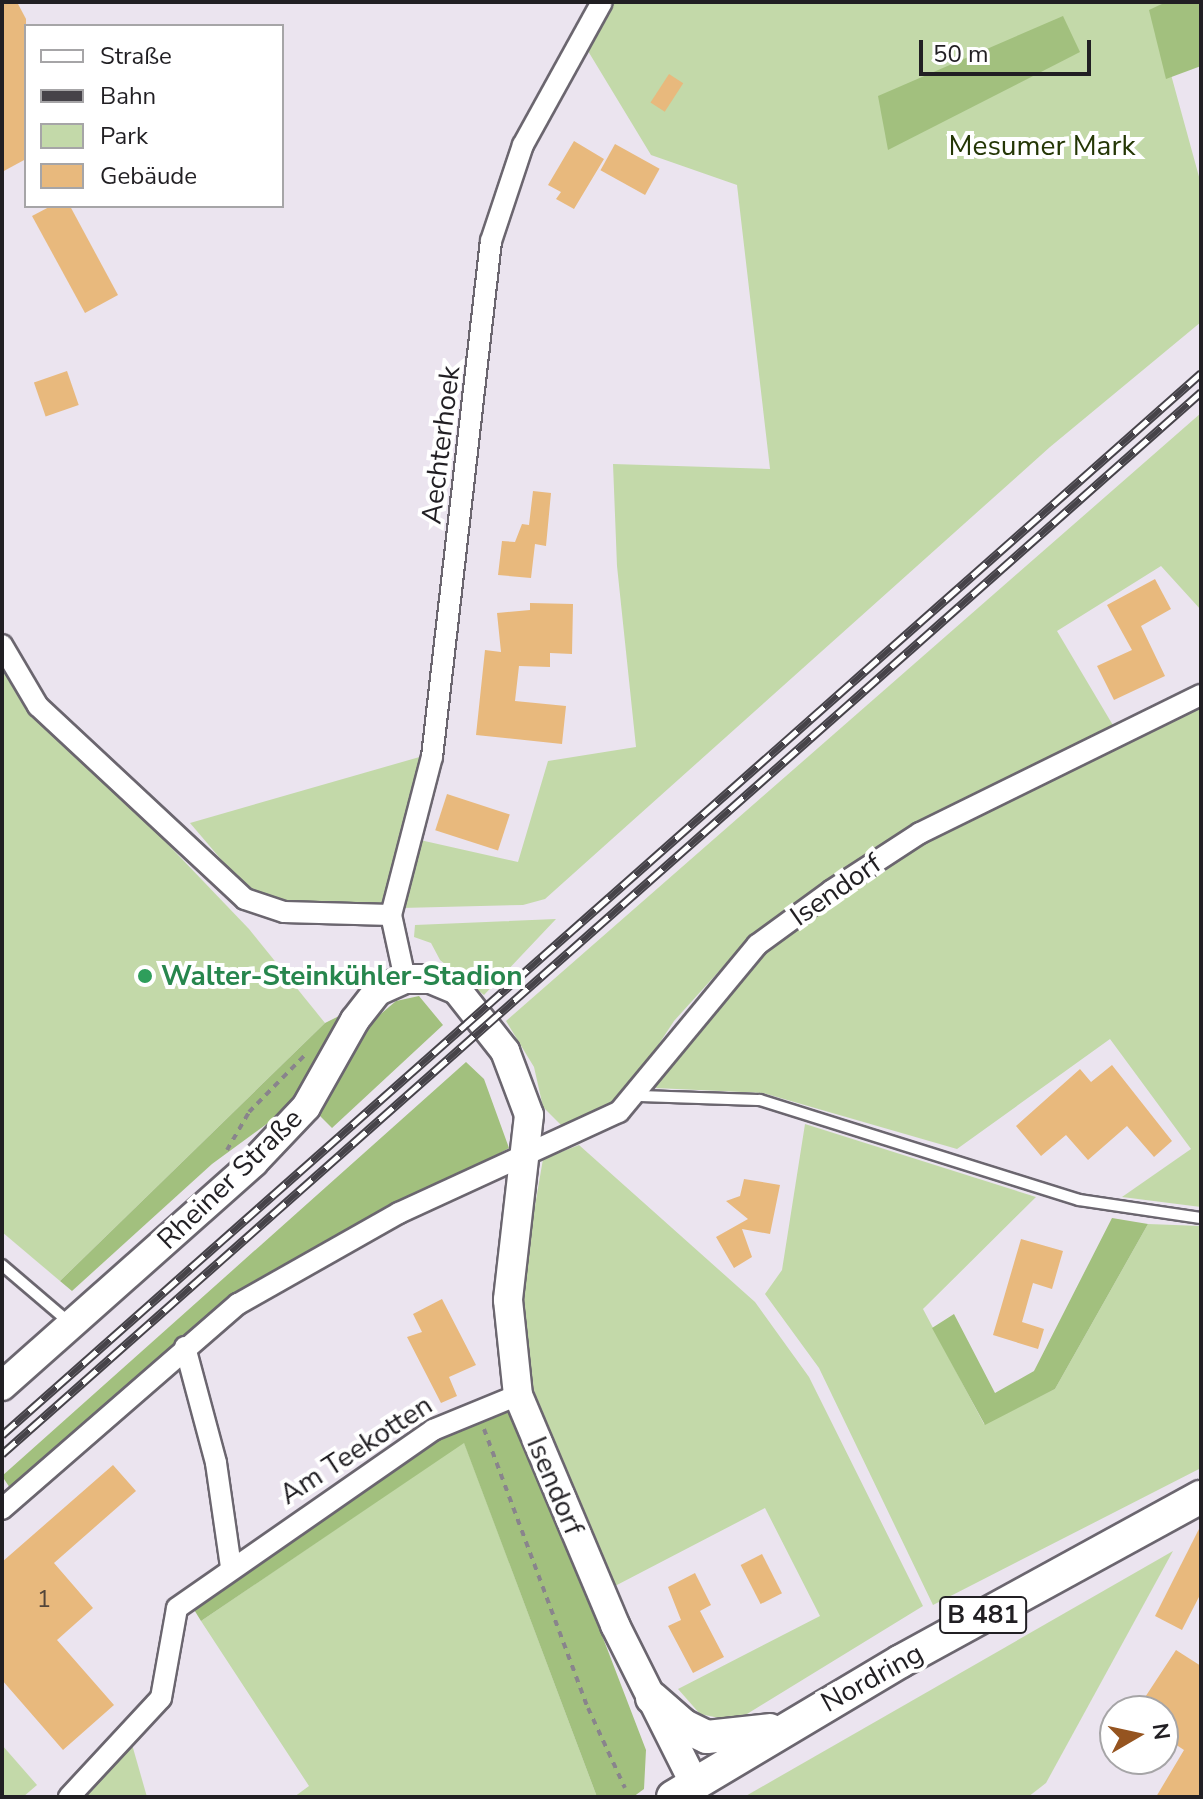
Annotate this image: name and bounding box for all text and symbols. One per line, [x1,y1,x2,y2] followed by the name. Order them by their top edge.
[24,24,284,208] legend
[923,24,1095,74] scale bar
[933,38,989,70] text: 50 m
[100,40,172,72] text: Straße
[100,80,156,112] text: Bahn
[100,120,148,152] text: Park
[949,129,1135,163] park label: Mesumer Mark
[100,160,197,192] text: Gebäude
[415,364,467,526] street label: Aechterhoek
[784,847,888,933] street label: Isendorf
[161,959,523,993] place label: Walter-Steinkühler-Stadion
[136,967,154,985] marker: Walter-Steinkühler-Stadion
[151,1102,309,1256] street label: Rheiner Straße
[273,1388,439,1512] street label: Am Teekotten
[519,1432,591,1540] street label: Isendorf
[37,1586,51,1614] house number: 1
[939,1593,1027,1637] road number: B 481
[815,1636,929,1720] street label: Nordring
[1099,1695,1179,1775] north arrow
[1145,1721,1177,1742] text: N

